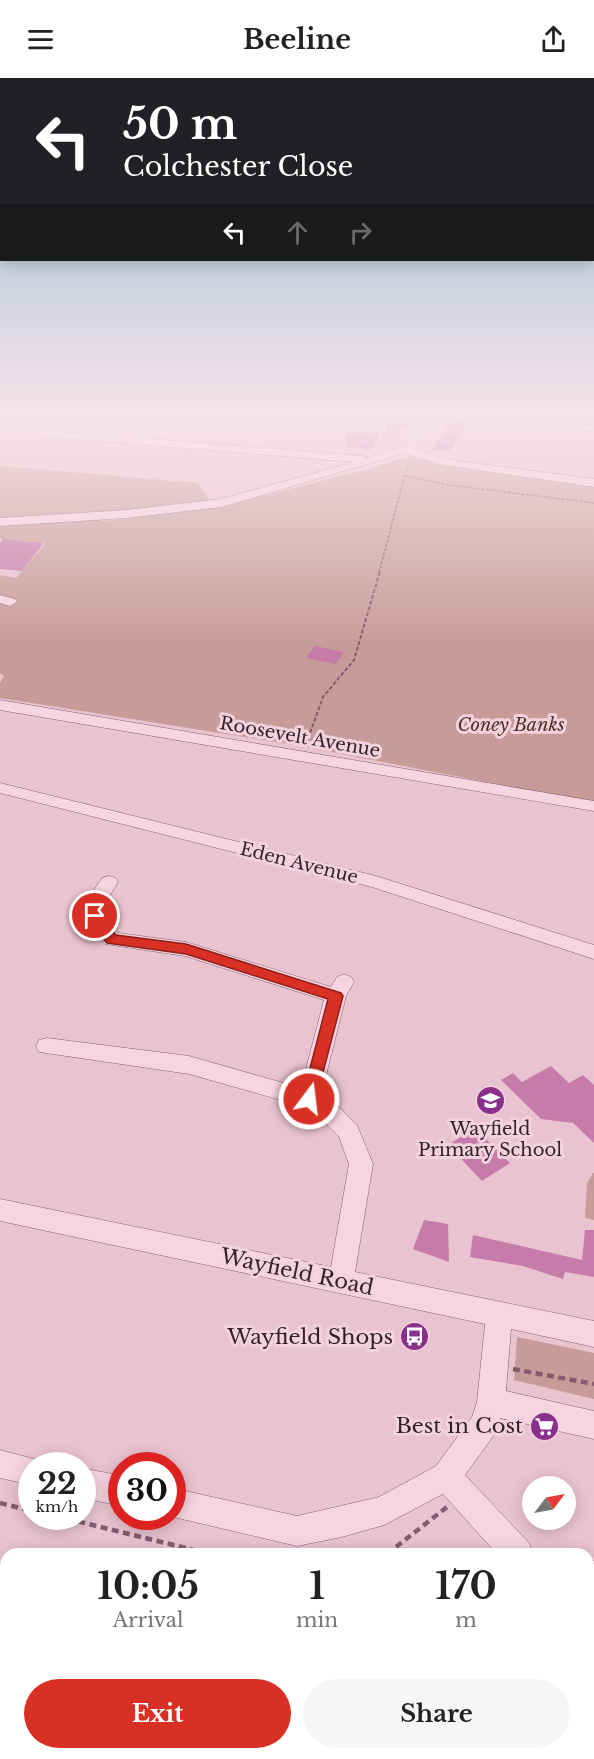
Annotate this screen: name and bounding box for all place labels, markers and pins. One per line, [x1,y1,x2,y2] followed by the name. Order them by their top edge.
[69,890,120,941] pin
[474,1084,506,1116] school or university icon: Wayfield Primary School
[418,1118,562,1161] place label: Wayfield Primary School
[398,1321,430,1353] bus stop icon: Wayfield Shops
[226,1324,393,1350] place label: Wayfield Shops
[528,1410,560,1442] supermarket icon: Best in Cost
[396,1413,523,1439] place label: Best in Cost

